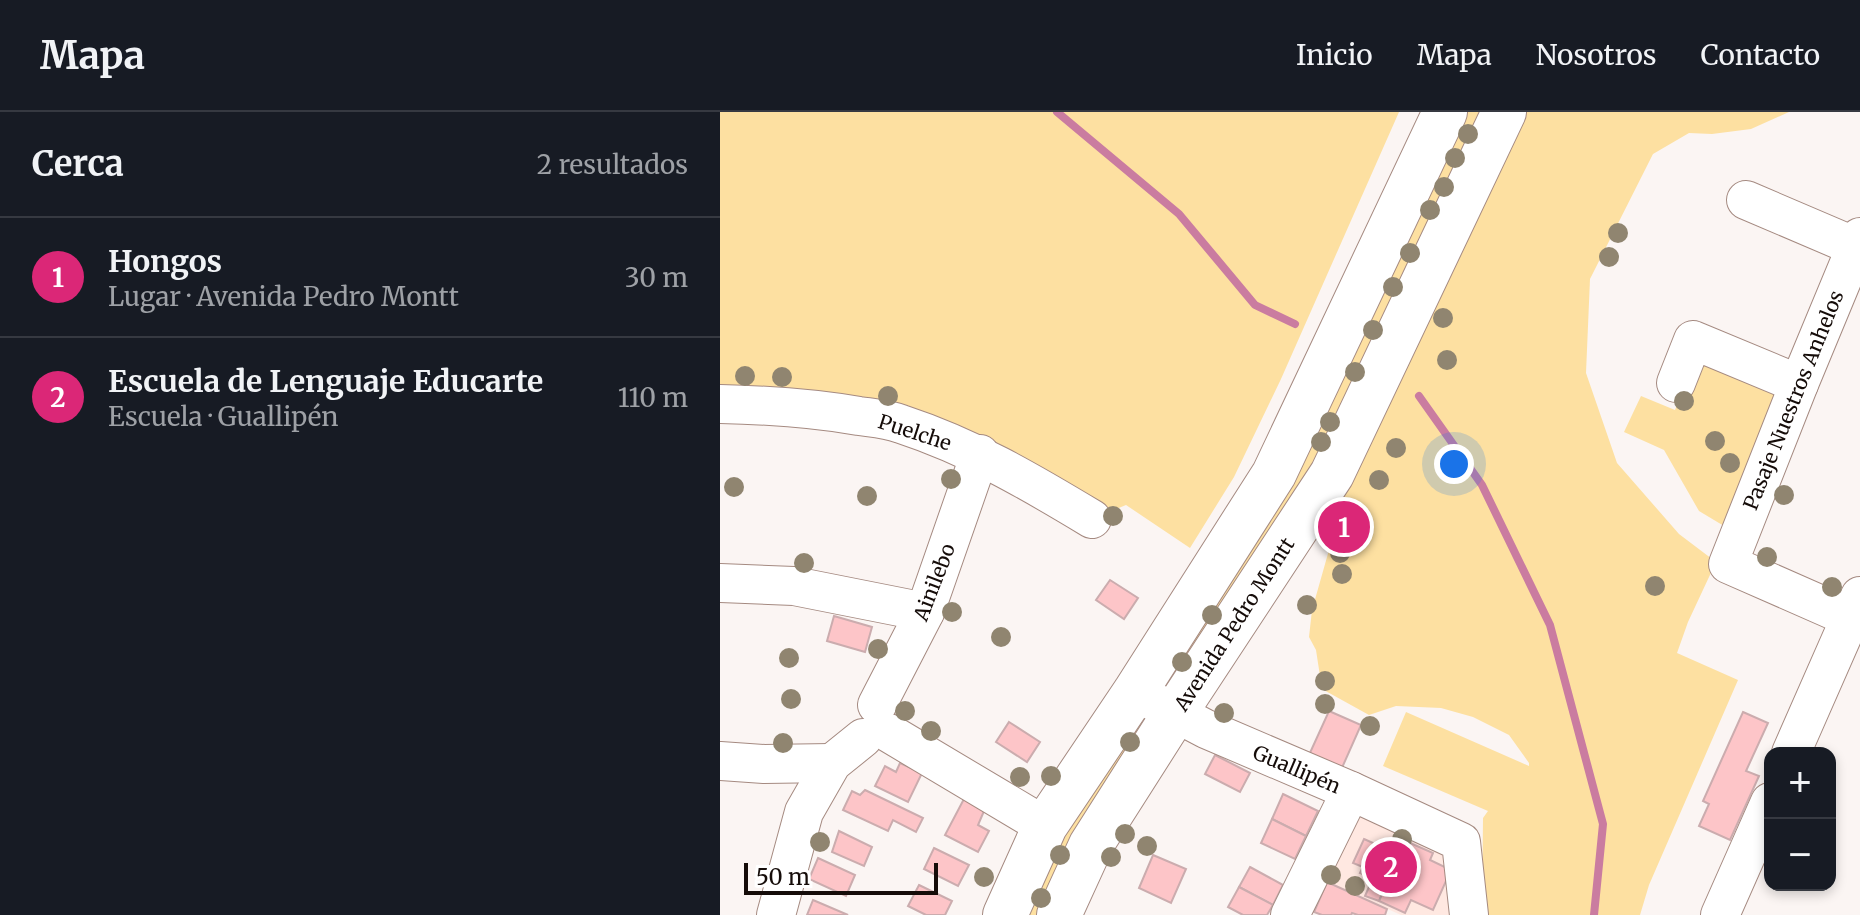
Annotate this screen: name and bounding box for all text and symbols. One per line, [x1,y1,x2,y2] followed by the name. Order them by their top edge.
[40,32,145,79] text: Mapa
[1296,37,1373,73] text: Inicio
[1417,37,1492,73] text: Mapa
[1536,37,1657,73] text: Nosotros
[1701,37,1820,73] text: Contacto
[32,143,124,185] text: Cerca
[537,148,688,181] text: 2 resultados
[108,242,222,280] text: Hongos
[52,261,64,294] text: 1
[625,261,688,294] text: 30 m
[108,280,459,313] text: Lugar · Avenida Pedro Montt
[1738,287,1848,513] street label: Pasaje Nuestros Anhelos
[108,362,543,400] text: Escuela de Lenguaje Educarte
[50,381,66,414] text: 2
[618,381,688,414] text: 110 m
[108,400,339,433] text: Escuela · Guallipén
[875,408,955,456] street label: Puelche
[1434,444,1474,484] your location
[1318,497,1370,557] pin: 1
[1168,532,1300,716] street label: Avenida Pedro Montt
[907,539,960,625] street label: Ainilebo
[1249,739,1345,799] street label: Guallipén
[1764,747,1836,891] map controls
[1764,747,1836,819] button: +
[1764,819,1836,891] button: −
[1365,837,1417,897] pin: 2
[744,859,938,895] scale bar
[756,863,810,891] text: 50 m

